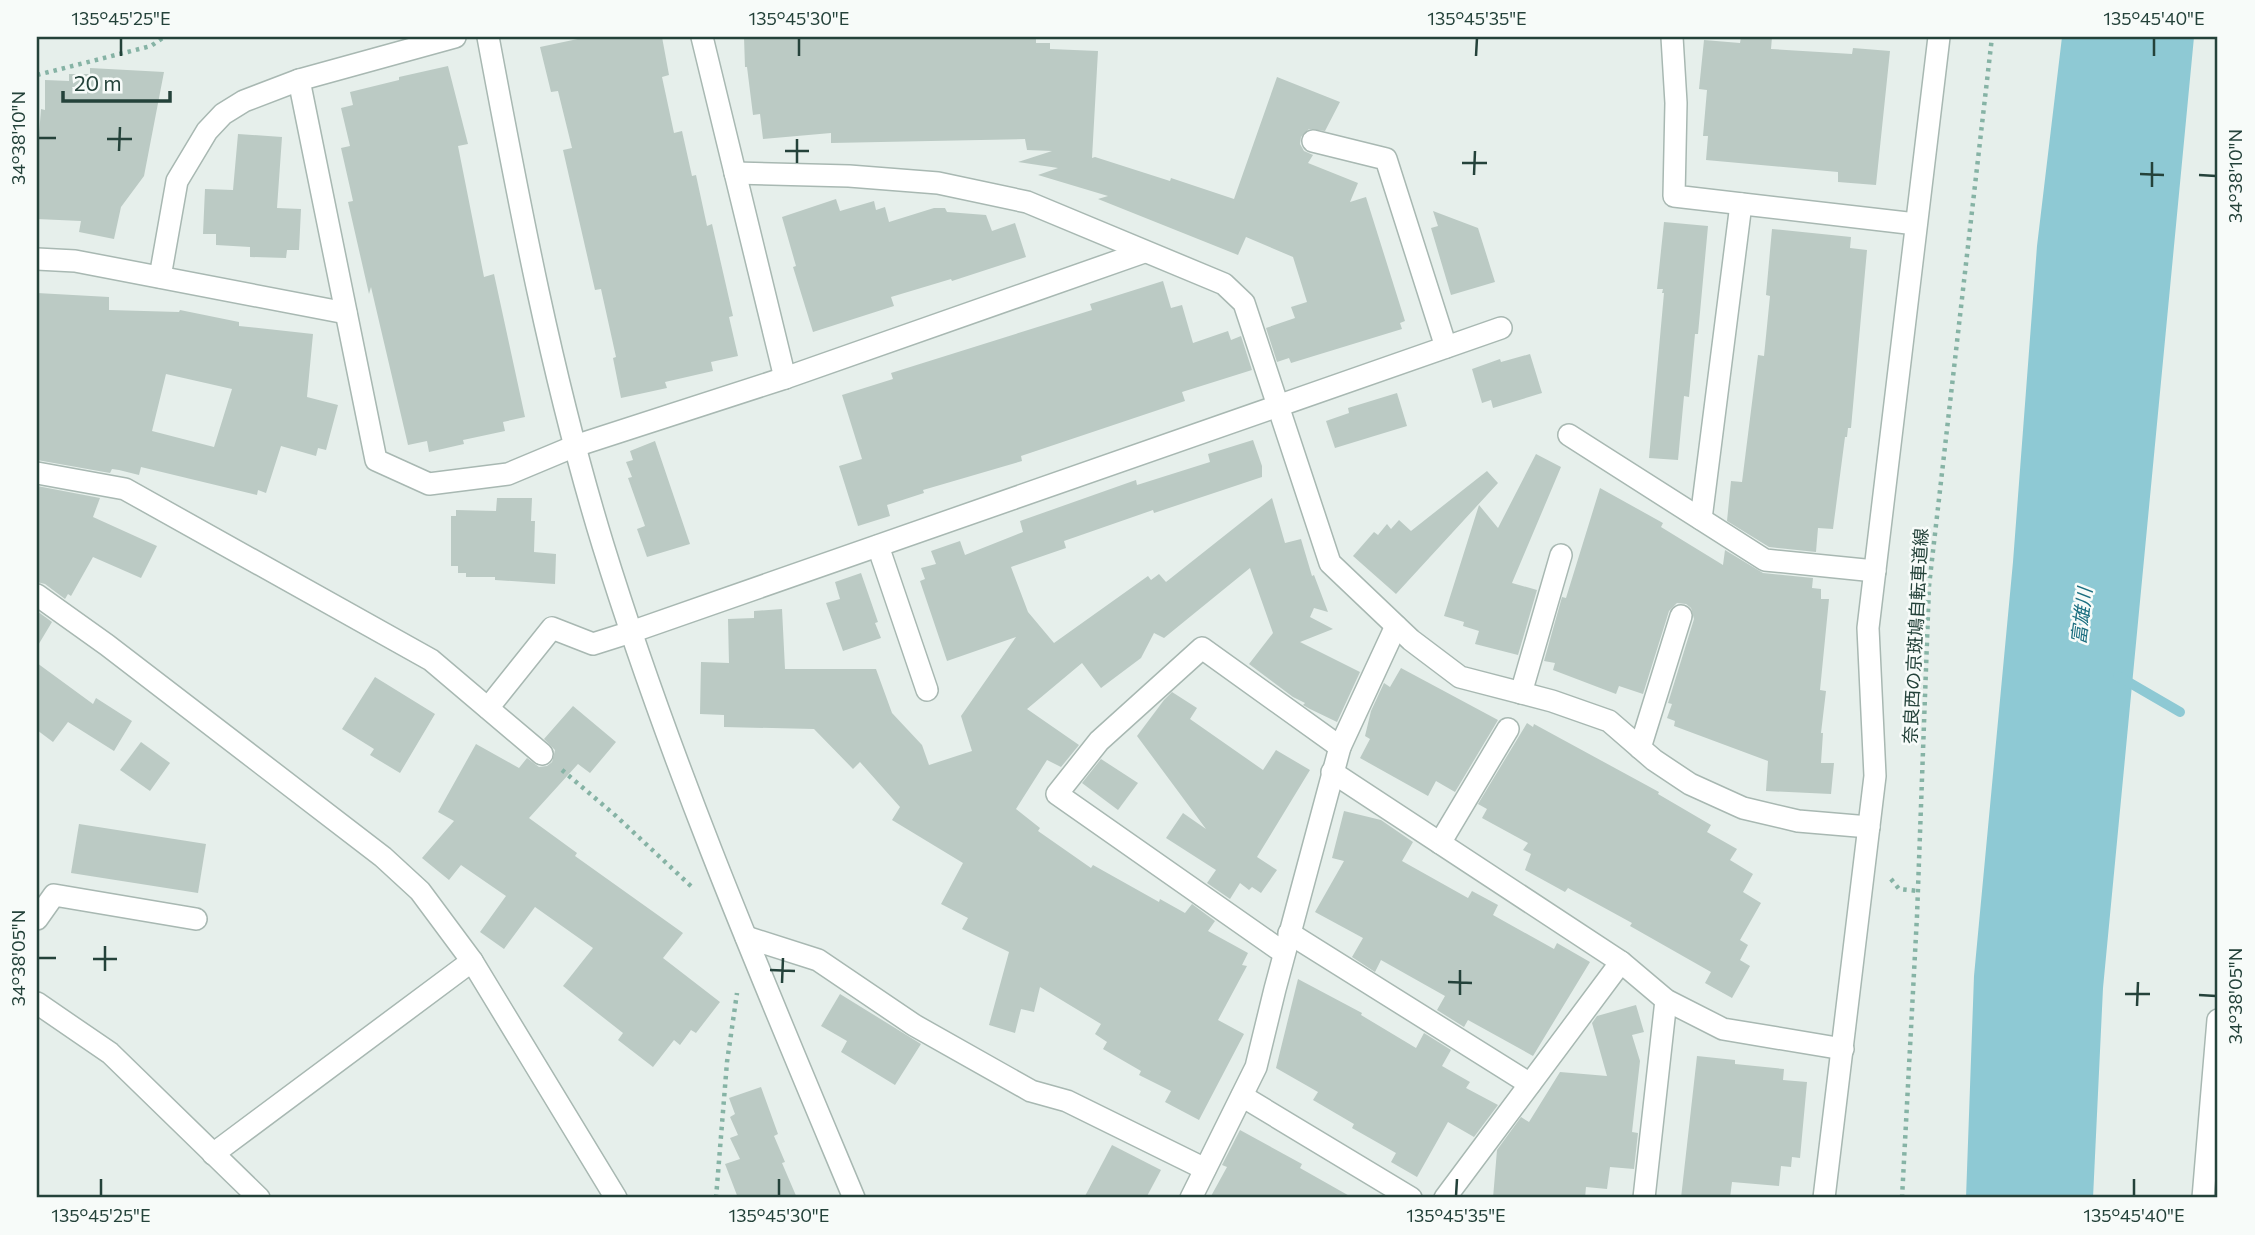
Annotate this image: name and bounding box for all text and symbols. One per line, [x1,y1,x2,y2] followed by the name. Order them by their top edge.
[71,7,171,29] text: 135°45'25"E
[749,7,849,29] text: 135°45'30"E
[1427,7,1527,29] text: 135°45'35"E
[2103,7,2205,29] text: 135°45'40"E
[63,60,170,104] scale bar
[74,70,122,95] text: 20 m
[7,91,29,185] text: 34°38'10"N
[2224,129,2246,223] text: 34°38'10"N
[1898,528,1932,744] street label: 奈良西の京斑鳩自転車道線
[2066,584,2096,646] water label: 富雄川
[7,910,29,1006] text: 34°38'05"N
[2224,948,2246,1044] text: 34°38'05"N
[51,1204,151,1226] text: 135°45'25"E
[729,1204,829,1226] text: 135°45'30"E
[1406,1204,1506,1226] text: 135°45'35"E
[2083,1204,2185,1226] text: 135°45'40"E

